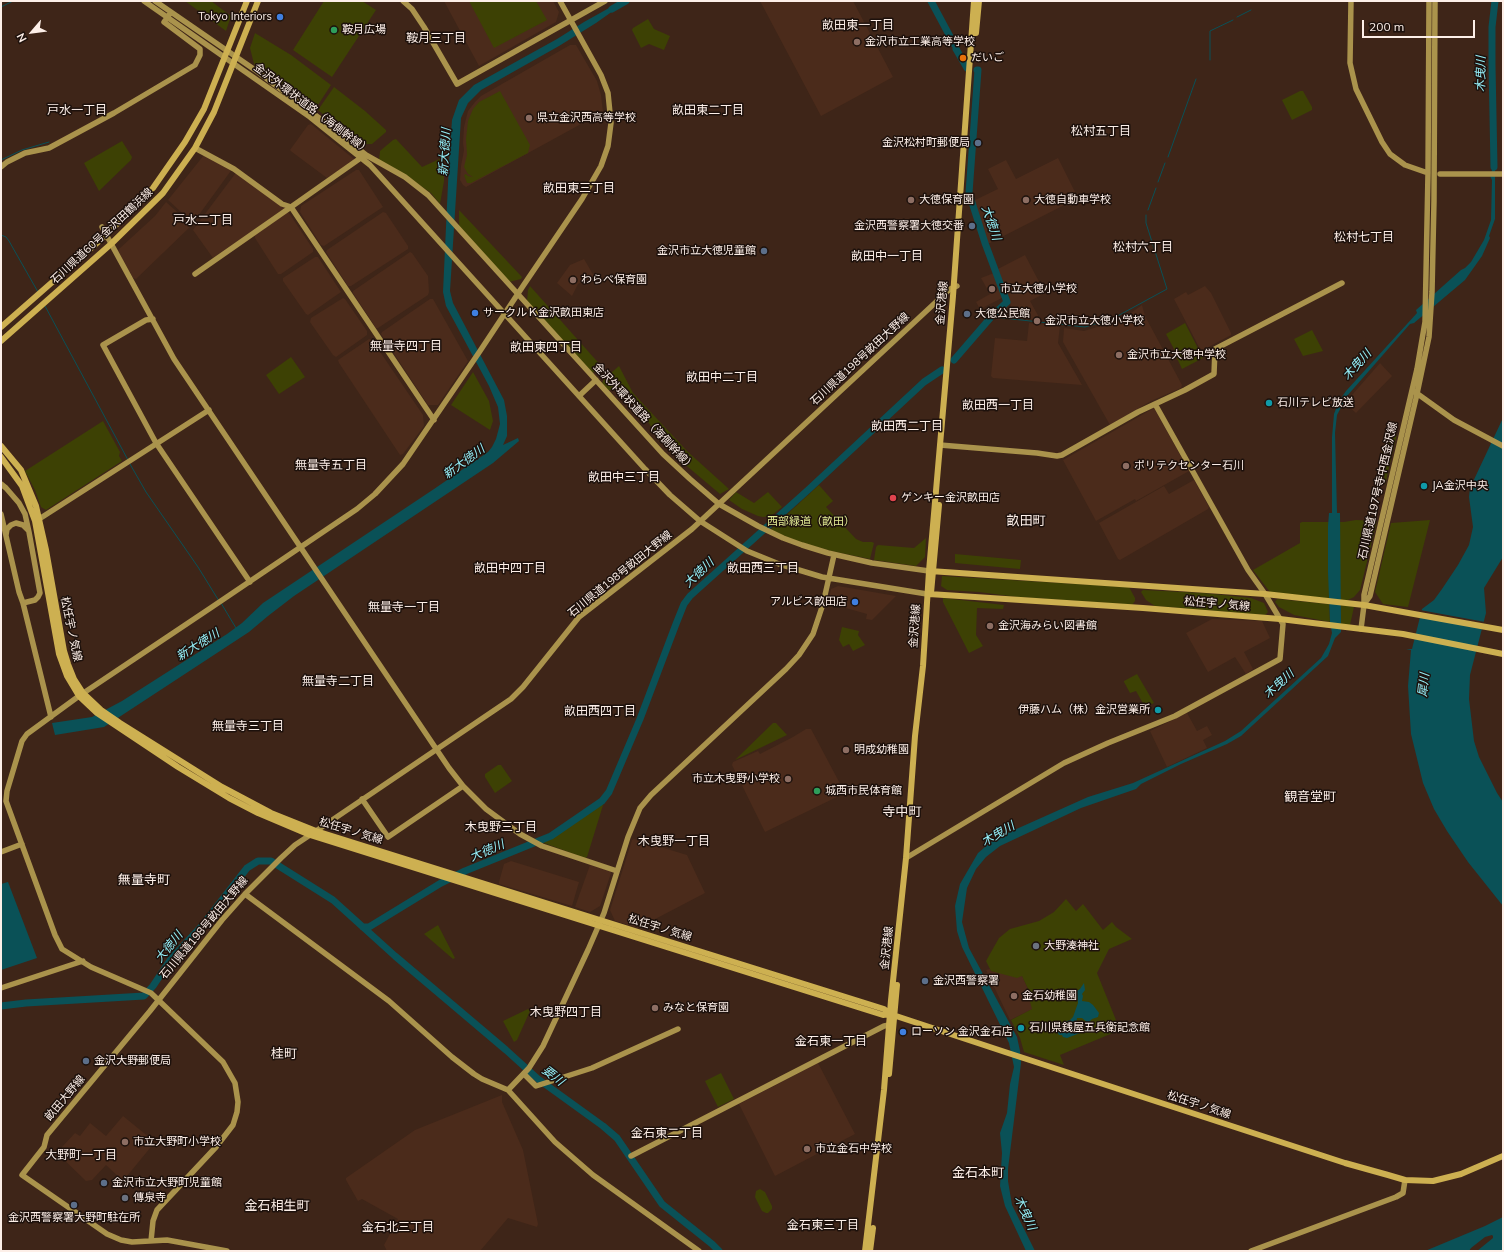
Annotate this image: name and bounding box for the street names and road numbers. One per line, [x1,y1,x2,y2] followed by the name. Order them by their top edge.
[251,61,373,157] street label: 金沢外環状道路（海側幹線）
[48,185,156,287] street label: 石川県道60号金沢田鶴浜線
[934,281,950,325] street label: 金沢港線
[808,310,912,408] street label: 石川県道198号畝田大野線
[590,360,698,474] street label: 金沢外環状道路（海側幹線）
[1356,421,1400,561] street label: 石川県道197号寺中西金沢線
[565,528,675,620] street label: 石川県道198号畝田大野線
[58,595,84,663] street label: 松任宇ノ気線
[1184,595,1250,613] street label: 松任宇ノ気線
[907,604,923,648] street label: 金沢港線
[318,815,384,847] street label: 松任宇ノ気線
[157,874,251,982] street label: 石川県道198号畝田大野線
[627,912,693,944] street label: 松任宇ノ気線
[878,925,896,971] street label: 金沢港線
[42,1073,88,1123] street label: 畝田大野線
[1166,1089,1232,1121] street label: 松任宇ノ気線

